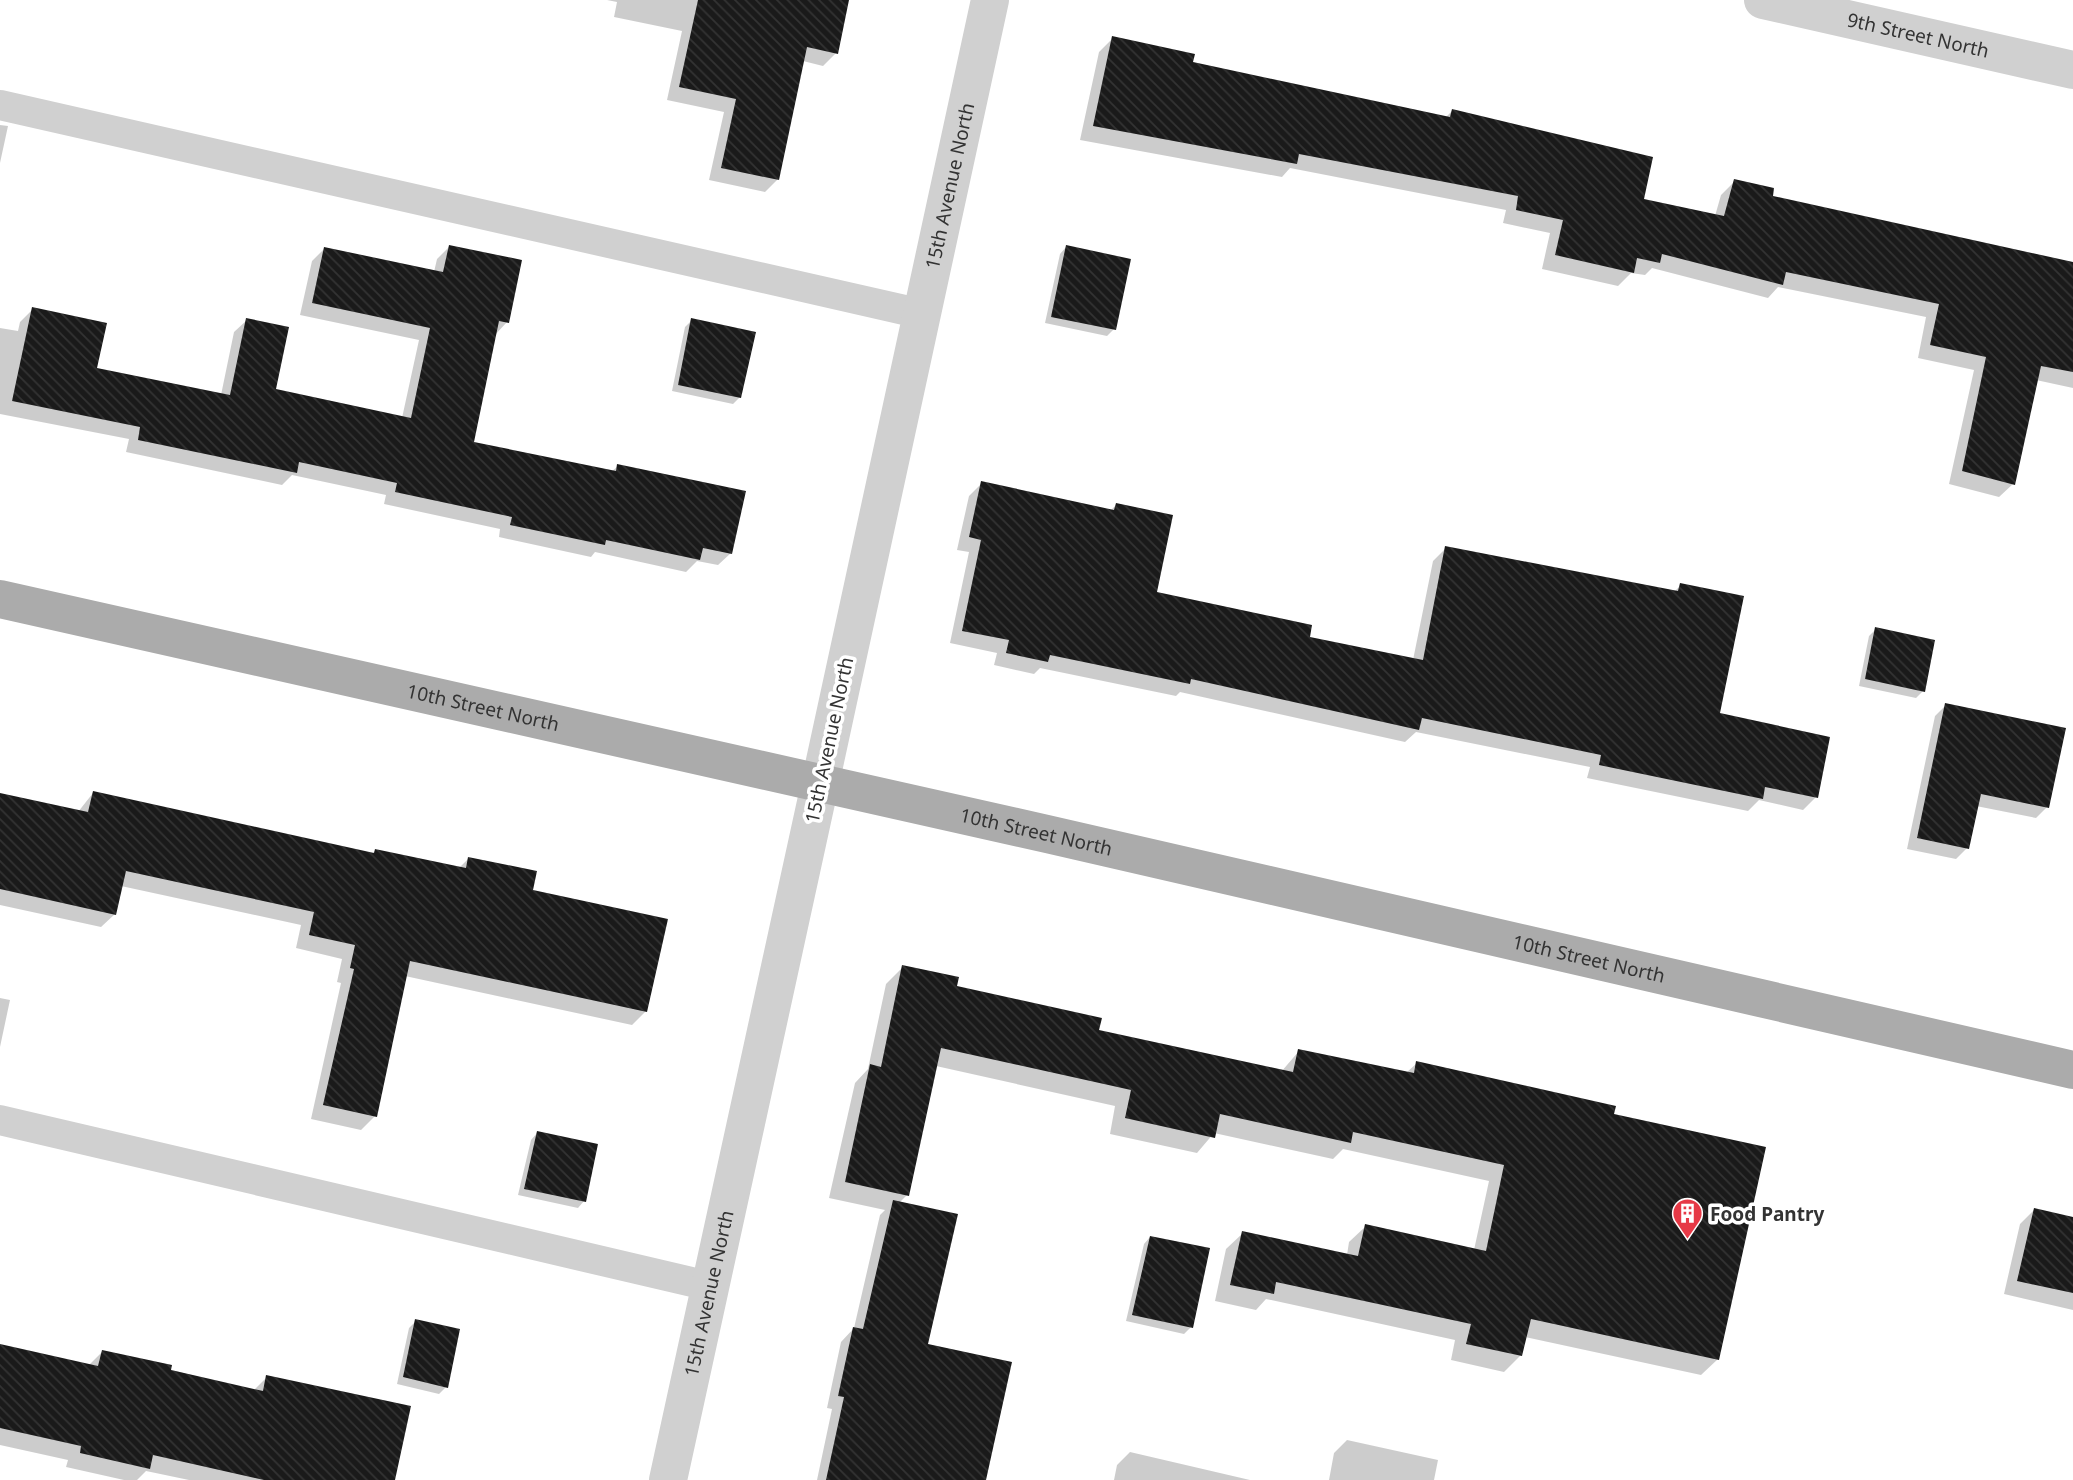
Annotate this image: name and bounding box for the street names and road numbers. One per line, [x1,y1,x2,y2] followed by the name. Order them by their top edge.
[1845,6,1992,64] street label: 9th Street North
[919,100,980,271] street label: 15th Avenue North
[799,654,859,826] street label: 15th Avenue North
[404,678,562,737] street label: 10th Street North
[957,802,1115,862] street label: 10th Street North
[1510,928,1668,989] street label: 10th Street North
[678,1208,740,1379] street label: 15th Avenue North

